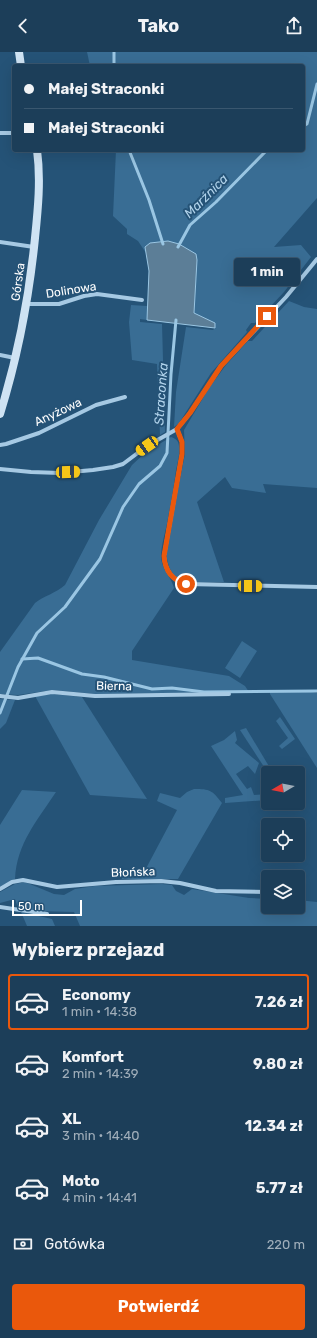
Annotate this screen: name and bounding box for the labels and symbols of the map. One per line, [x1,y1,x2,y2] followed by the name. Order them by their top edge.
[181,171,231,221] water label: Marźnica
[234,258,300,286] callout: 1 min
[8,262,28,302] street label: Górska
[45,279,97,301] street label: Dolinowa
[258,307,276,325] route end
[151,362,171,426] water label: Straconka
[32,395,84,429] street label: Anyżowa
[134,434,160,458] car
[56,466,80,478] car
[177,575,195,593] route start
[238,580,262,592] car
[96,679,132,693] street label: Bierna
[261,766,305,810] north arrow
[111,864,155,880] street label: Błońska
[12,898,82,917] scale bar

